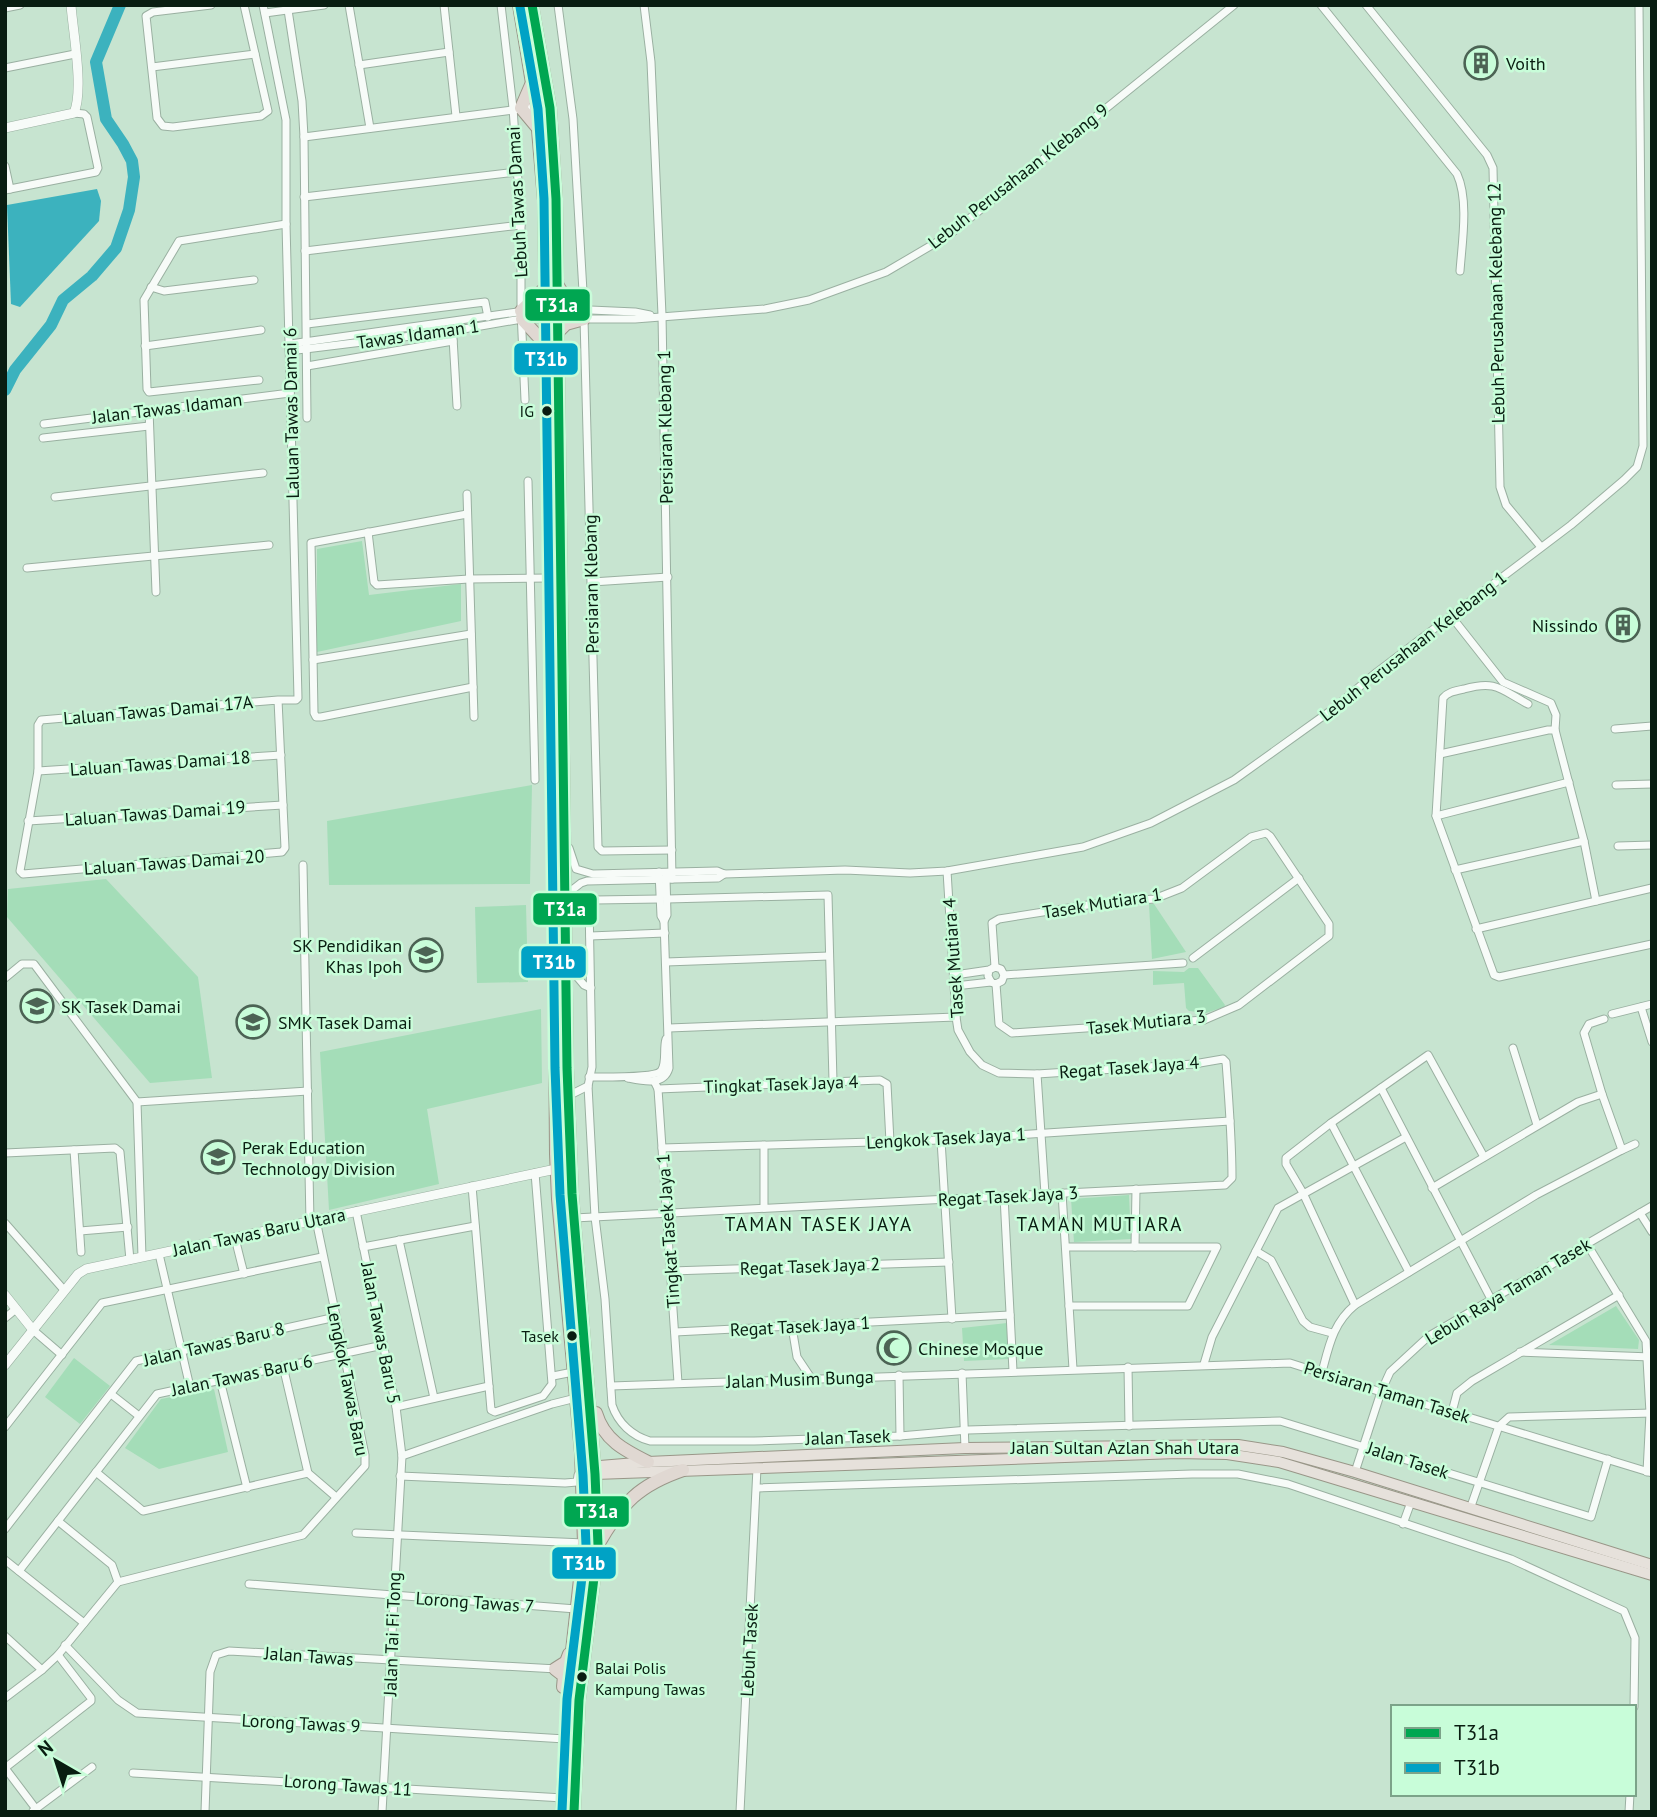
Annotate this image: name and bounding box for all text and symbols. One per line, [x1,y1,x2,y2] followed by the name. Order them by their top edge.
[1462,44,1500,82] building icon: Voith
[1505,52,1546,75] place label: Voith
[923,98,1113,254] street label: Lebuh Perusahaan Klebang 9
[502,126,532,278] street label: Lebuh Tawas Damai
[1482,182,1510,424] street label: Lebuh Perusahaan Kelebang 12
[524,288,591,322] line badge: T31a
[536,293,578,317] text: T31a
[355,314,481,354] street label: Tawas Idaman 1
[278,327,304,499] street label: Laluan Tawas Damai 6
[513,342,579,376] line badge: T31b
[525,347,567,371] text: T31b
[652,350,678,504] street label: Persiaran Klebang 1
[90,387,243,429] street label: Jalan Tawas Idaman
[520,401,534,421] place label: IG
[540,404,554,418] marker: IG
[578,514,604,654] street label: Persiaran Klebang
[1315,566,1511,726] street label: Lebuh Perusahaan Kelebang 1
[1604,606,1642,644] building icon: Nissindo
[1532,614,1598,637] place label: Nissindo
[62,690,254,730] street label: Laluan Tawas Damai 17A
[69,745,251,781] street label: Laluan Tawas Damai 18
[64,795,246,831] street label: Laluan Tawas Damai 19
[83,844,265,880] street label: Laluan Tawas Damai 20
[1041,882,1163,924] street label: Tasek Mutiara 1
[532,892,598,926] line badge: T31a
[544,897,586,921] text: T31a
[937,897,969,1019] street label: Tasek Mutiara 4
[292,934,402,978] place label: SK Pendidikan Khas Ipoh
[407,936,445,974] school or university icon: SK Pendidikan Khas Ipoh
[520,945,587,979] line badge: T31b
[533,950,575,974] text: T31b
[18,987,56,1025] school or university icon: SK Tasek Damai
[61,995,181,1018] place label: SK Tasek Damai
[234,1003,272,1041] school or university icon: SMK Tasek Damai
[1085,1004,1207,1040] street label: Tasek Mutiara 3
[278,1011,412,1034] place label: SMK Tasek Damai
[1058,1051,1200,1083] street label: Regat Tasek Jaya 4
[703,1070,859,1098] street label: Tingkat Tasek Jaya 4
[865,1122,1027,1154] street label: Lengkok Tasek Jaya 1
[242,1136,395,1180] place label: Perak Education Technology Division
[199,1138,237,1176] school or university icon: Perak Education Technology Division
[651,1153,685,1309] street label: Tingkat Tasek Jaya 1
[937,1181,1079,1211] street label: Regat Tasek Jaya 3
[170,1202,347,1262] street label: Jalan Tawas Baru Utara
[725,1212,913,1236] district label: TAMAN TASEK JAYA
[1017,1212,1183,1236] district label: TAMAN MUTIARA
[1421,1232,1595,1350] street label: Lebuh Raya Taman Tasek
[739,1252,881,1280] street label: Regat Tasek Jaya 2
[356,1259,406,1406] street label: Jalan Tawas Baru 5
[322,1302,374,1458] street label: Lengkok Tawas Baru
[729,1311,871,1341] street label: Regat Tasek Jaya 1
[140,1317,287,1372] street label: Jalan Tawas Baru 8
[521,1326,559,1346] place label: Tasek
[565,1329,579,1343] marker: Tasek
[875,1329,913,1367] mosque icon: Chinese Mosque
[918,1337,1043,1360] place label: Chinese Mosque
[168,1349,315,1401] street label: Jalan Tawas Baru 6
[1301,1356,1473,1428] street label: Persiaran Taman Tasek
[725,1365,874,1393] street label: Jalan Musim Bunga
[804,1424,891,1450] street label: Jalan Tasek
[1010,1436,1239,1459] street label: Jalan Sultan Azlan Shah Utara
[1363,1436,1452,1484] street label: Jalan Tasek
[563,1495,630,1528] line badge: T31a
[576,1499,618,1523] text: T31a
[551,1546,617,1580] line badge: T31b
[563,1551,605,1575] text: T31b
[378,1571,406,1698] street label: Jalan Tai Fi Tong
[415,1586,535,1618] street label: Lorong Tawas 7
[735,1602,763,1697] street label: Lebuh Tasek
[263,1641,354,1671] street label: Jalan Tawas
[595,1658,705,1699] place label: Balai Polis Kampung Tawas
[575,1670,589,1684] marker: Balai Polis Kampung Tawas
[1391,1705,1636,1796] legend
[241,1708,361,1738] street label: Lorong Tawas 9
[1454,1719,1499,1746] text: T31a
[21,1726,91,1796] north arrow
[33,1735,58,1761] text: N
[1454,1754,1500,1781] text: T31b
[283,1769,413,1801] street label: Lorong Tawas 11

